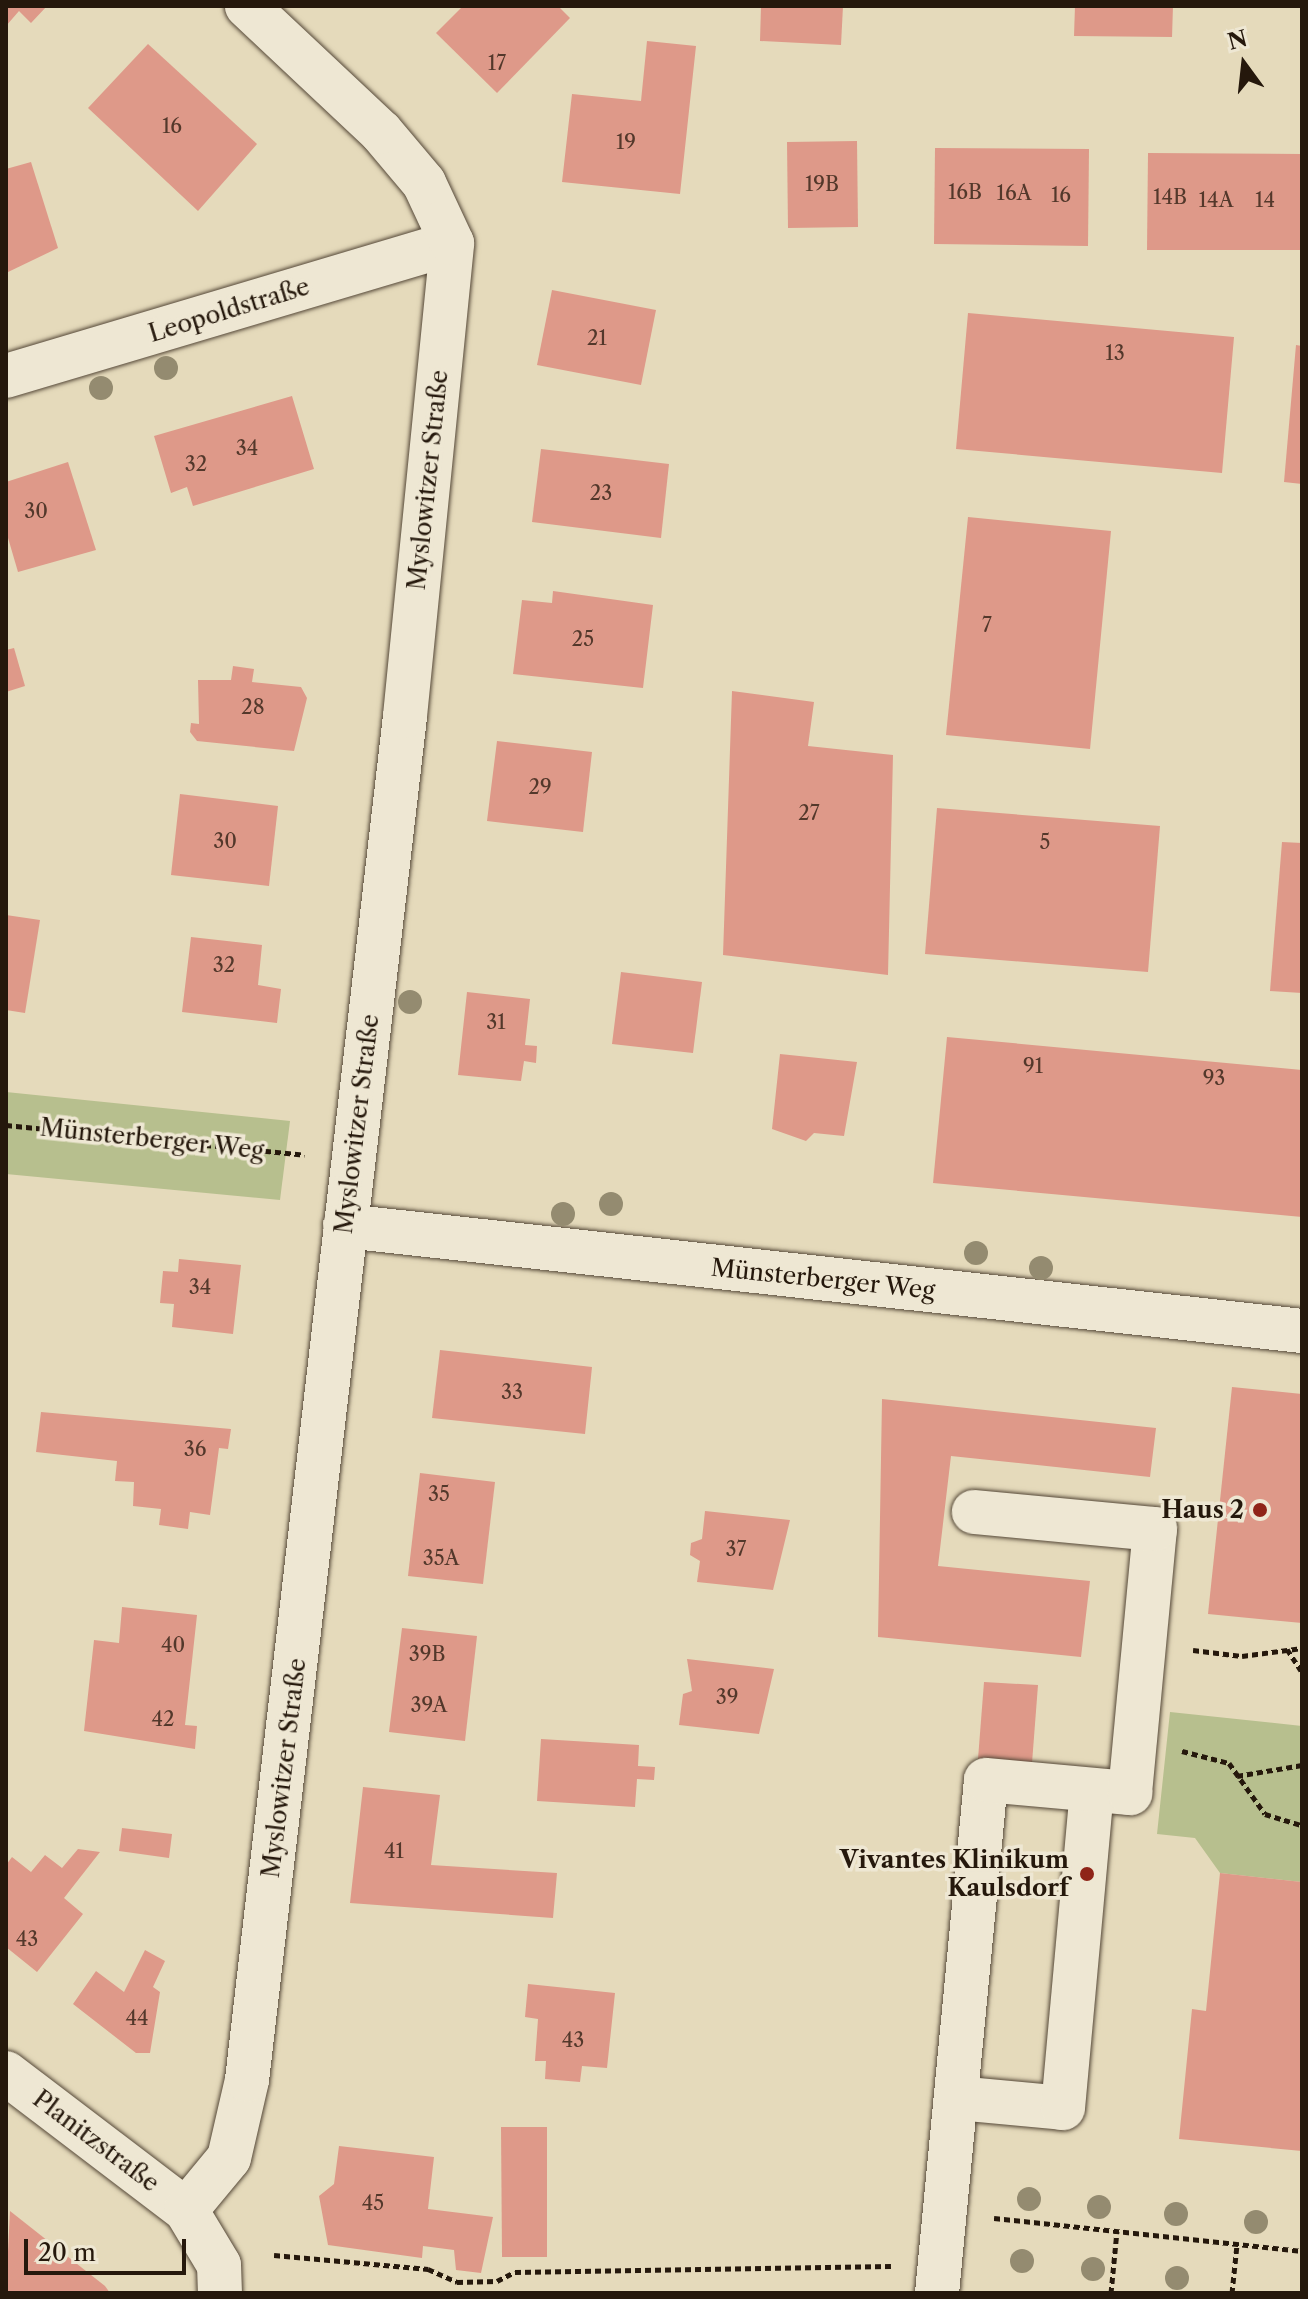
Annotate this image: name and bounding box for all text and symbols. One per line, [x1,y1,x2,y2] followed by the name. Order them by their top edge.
[1204,24,1284,104] north arrow
[1225,25,1250,56] text: N
[488,51,506,75] house number: 17
[162,114,182,138] house number: 16
[616,130,636,154] house number: 19
[805,172,839,196] house number: 19B
[948,180,982,204] house number: 16B
[997,181,1031,205] house number: 16A
[1051,183,1071,207] house number: 16
[1153,185,1187,209] house number: 14B
[1199,188,1233,212] house number: 14A
[1255,188,1275,212] house number: 14
[145,272,313,348] street label: Leopoldstraße
[587,326,607,350] house number: 21
[1105,341,1125,365] house number: 13
[402,368,454,592] street label: Myslowitzer Straße
[236,436,258,460] house number: 34
[185,452,207,476] house number: 32
[590,481,612,505] house number: 23
[24,499,48,523] house number: 30
[982,613,992,637] house number: 7
[572,627,594,651] house number: 25
[241,695,265,719] house number: 28
[528,775,552,799] house number: 29
[798,801,820,825] house number: 27
[213,829,237,853] house number: 30
[1040,830,1050,854] house number: 5
[213,953,235,977] house number: 32
[486,1010,506,1034] house number: 31
[329,1012,385,1236] street label: Myslowitzer Straße
[1023,1054,1043,1078] house number: 91
[1203,1066,1225,1090] house number: 93
[38,1113,266,1165] street label: Münsterberger Weg
[709,1253,937,1305] street label: Münsterberger Weg
[189,1275,211,1299] house number: 34
[501,1380,523,1404] house number: 33
[184,1437,206,1461] house number: 36
[428,1482,450,1506] house number: 35
[1161,1496,1244,1524] place label: Haus 2
[1251,1501,1269,1519] marker: Haus 2
[726,1537,746,1561] house number: 37
[423,1546,459,1570] house number: 35A
[161,1633,185,1657] house number: 40
[409,1642,445,1666] house number: 39B
[256,1656,312,1880] street label: Myslowitzer Straße
[716,1685,738,1709] house number: 39
[411,1693,447,1717] house number: 39A
[151,1707,175,1731] house number: 42
[384,1839,404,1863] house number: 41
[840,1846,1069,1902] place label: Vivantes Klinikum Kaulsdorf
[1076,1863,1098,1885] marker: Vivantes Klinikum Kaulsdorf
[16,1927,38,1951] house number: 43
[125,2006,149,2030] house number: 44
[562,2028,584,2052] house number: 43
[27,2084,165,2198] street label: Planitzstraße
[362,2191,384,2215] house number: 45
[28,2223,190,2273] scale bar
[38,2238,96,2267] text: 20 m

